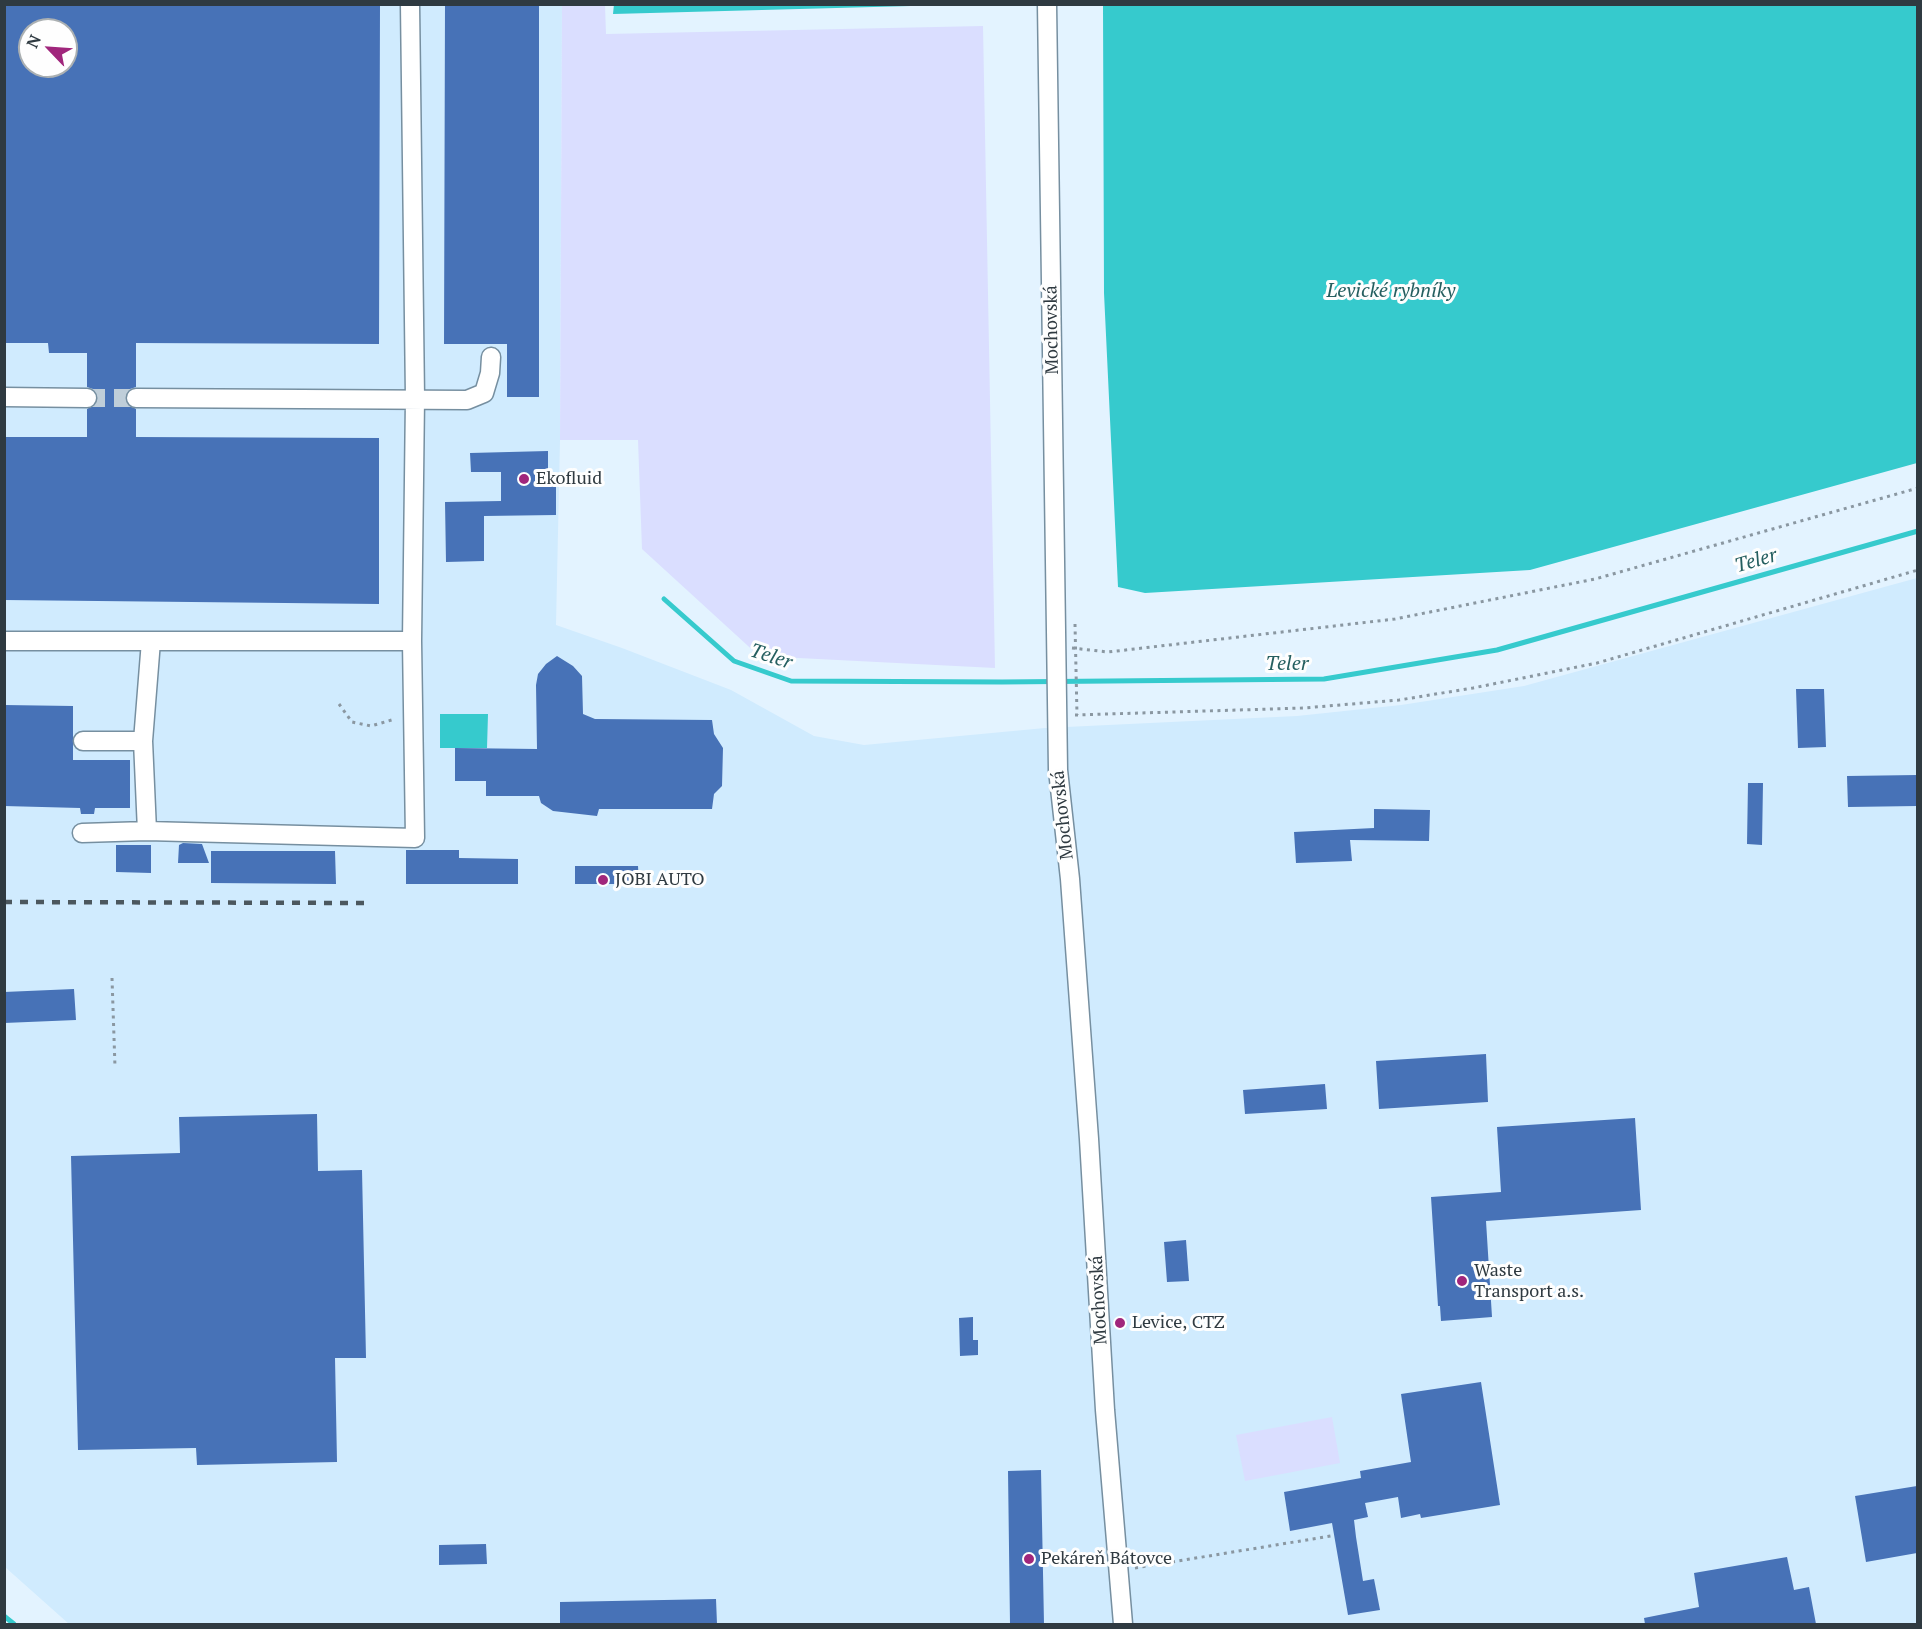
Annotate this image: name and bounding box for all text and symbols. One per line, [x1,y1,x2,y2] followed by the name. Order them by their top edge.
[18,18,78,78] north arrow
[21,31,46,51] text: N
[1327,279,1455,303] water label: Levické rybníky
[1040,285,1064,375] street label: Mochovská
[536,468,602,490] place label: Ekofluid
[517,472,531,486] marker: Ekofluid
[1732,544,1780,578] water label: Teler
[747,639,795,675] water label: Teler
[1266,652,1308,676] water label: Teler
[1048,769,1078,861] street label: Mochovská
[615,869,705,891] place label: JOBI AUTO
[596,873,610,887] marker: JOBI AUTO
[1086,1255,1112,1345] street label: Mochovská
[1474,1260,1584,1302] place label: Waste Transport a.s.
[1455,1274,1469,1288] marker: Waste Transport a.s.
[1132,1312,1225,1334] place label: Levice, CTZ
[1113,1316,1127,1330] marker: Levice, CTZ
[1041,1548,1172,1570] place label: Pekáreň Bátovce
[1022,1552,1036,1566] marker: Pekáreň Bátovce

